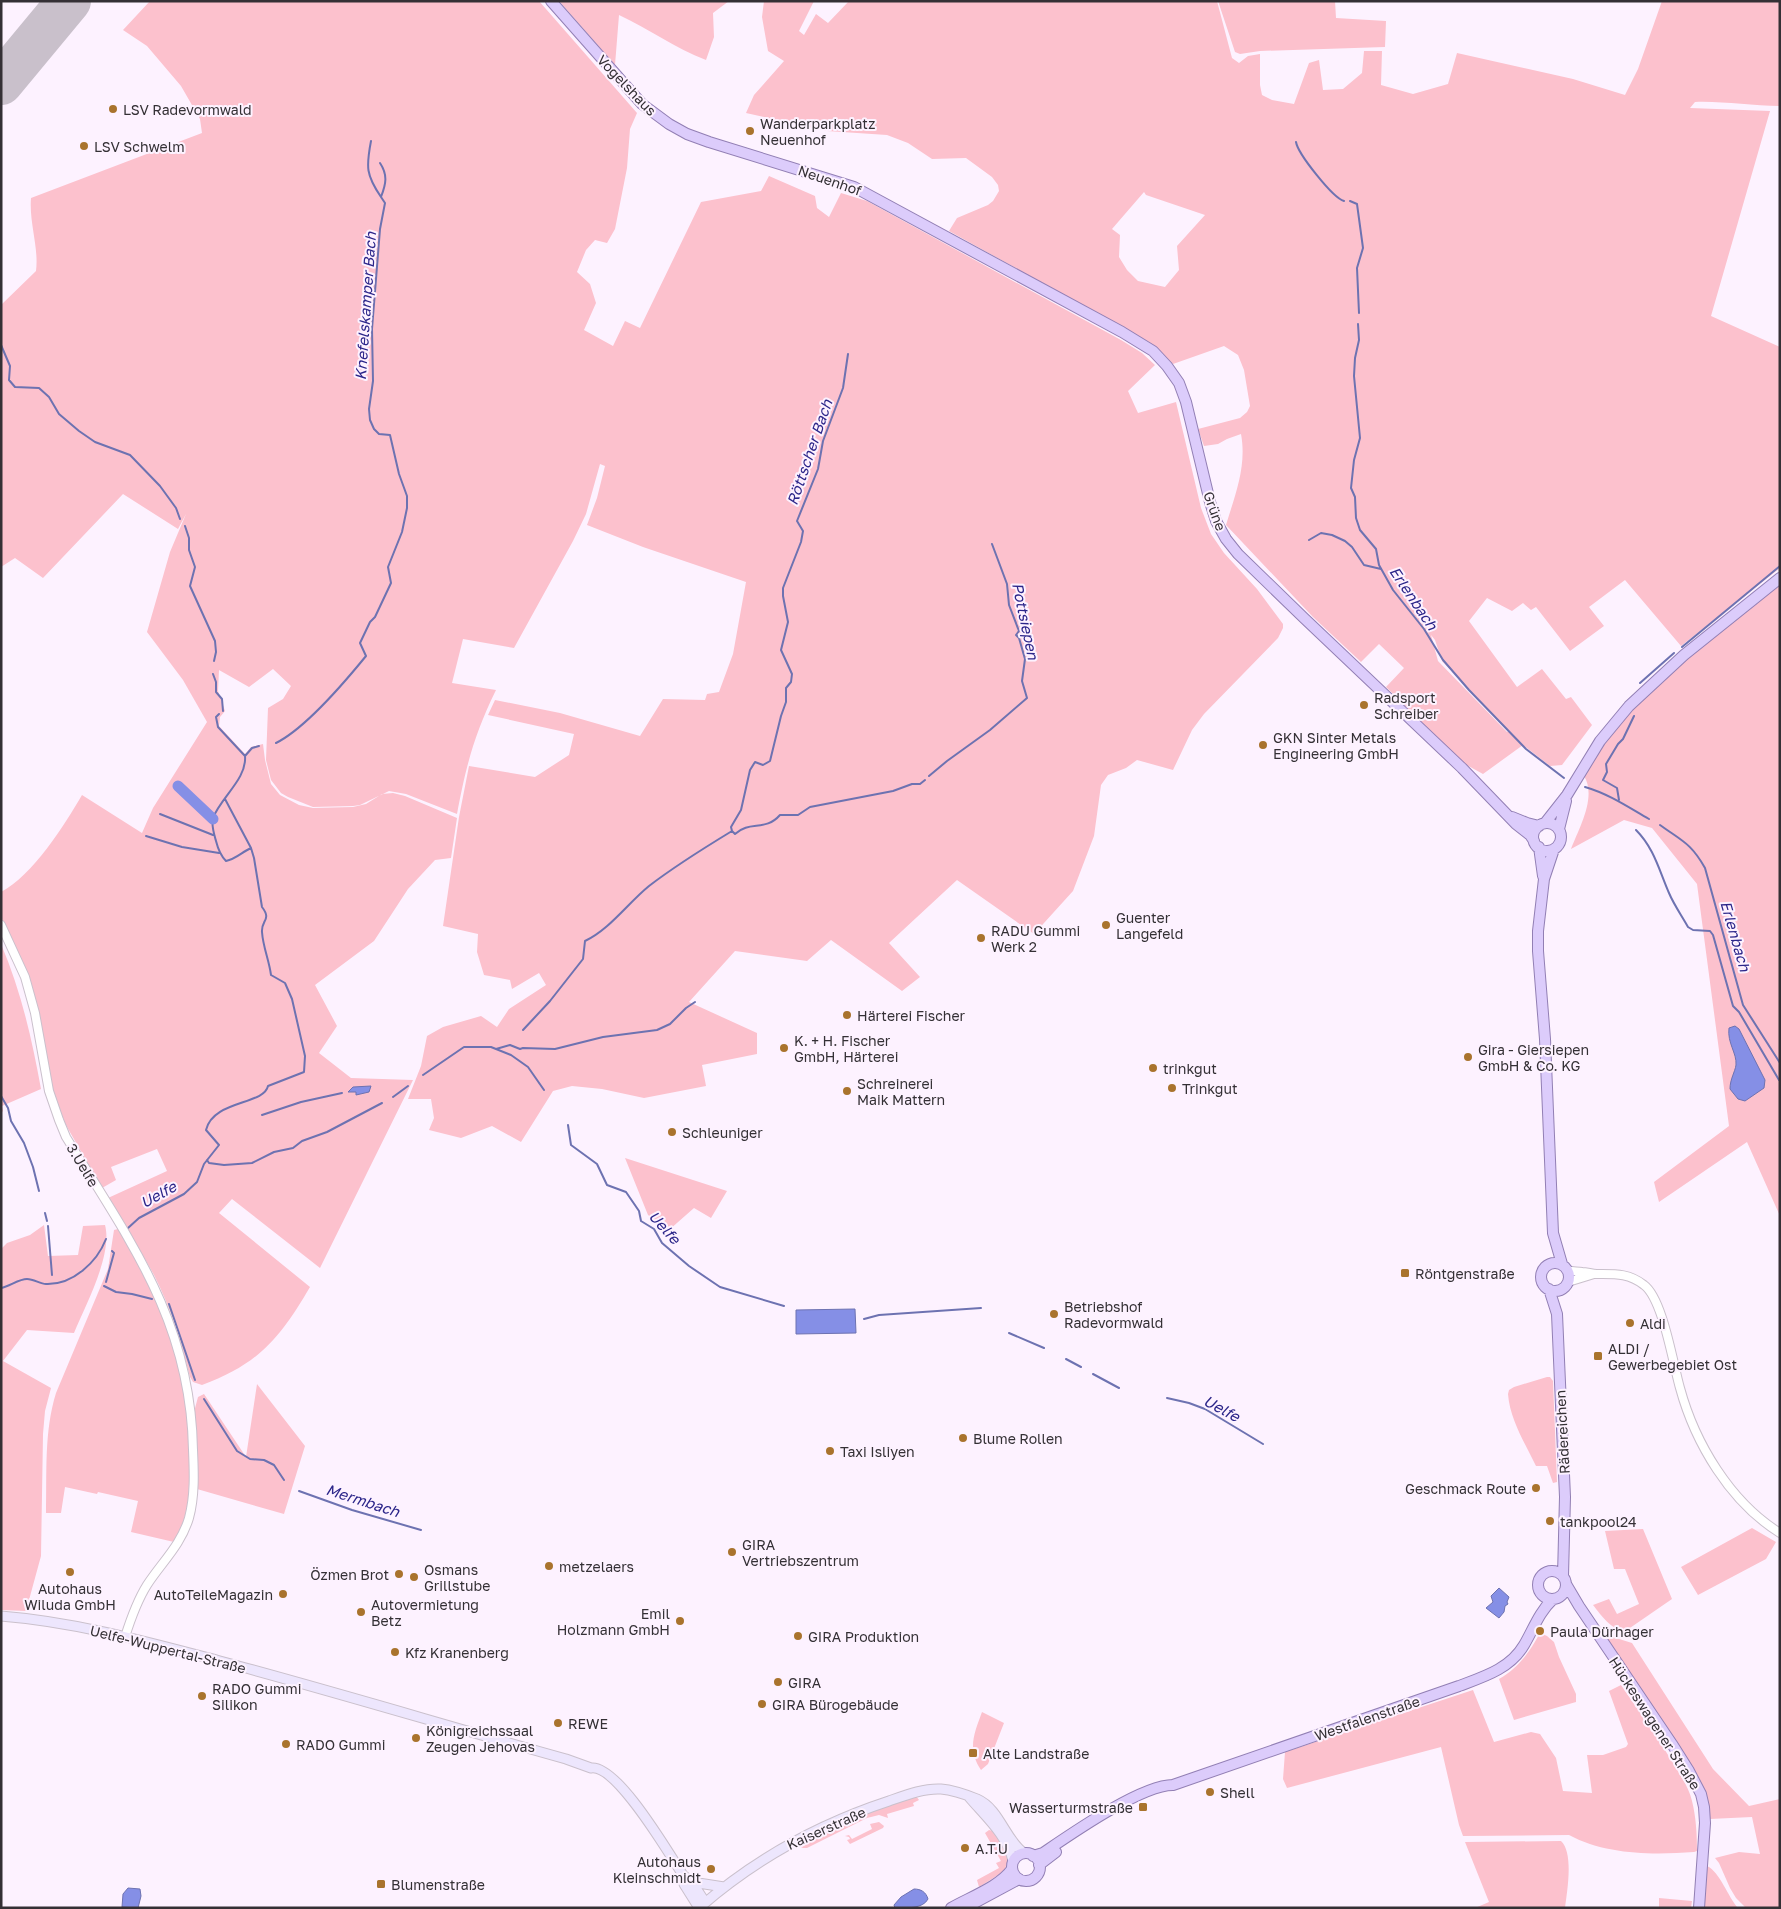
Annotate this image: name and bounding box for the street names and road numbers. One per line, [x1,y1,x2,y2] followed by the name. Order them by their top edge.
[594,51,660,119] street label: Vogelshaus
[796,161,864,199] street label: Neuenhof
[1200,489,1230,533] street label: Grüne
[63,1140,103,1190] street label: 3.Uelfe
[1551,1390,1573,1474] street label: Rädereichen
[88,1621,248,1677] street label: Uelfe-Wuppertal-Straße
[1606,1653,1704,1793] street label: Hückeswagener Straße
[1312,1692,1422,1744] street label: Westfalenstraße
[784,1803,868,1853] street label: Kaiserstraße

